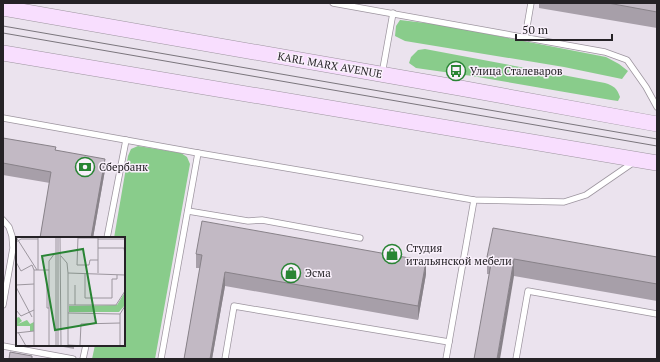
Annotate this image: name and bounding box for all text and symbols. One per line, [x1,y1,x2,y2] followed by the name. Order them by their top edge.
[516,16,612,42] scale bar
[522,22,549,37] text: 50 m
[277,49,383,81] street label: KARL MARX AVENUE
[445,60,467,82] bus stop icon: Улица Сталеваров
[470,64,563,78] place label: Улица Сталеваров
[74,156,96,178] bank icon: Сбербанк
[99,160,148,174] place label: Сбербанк
[16,237,125,346] inset map
[406,241,512,268] place label: Студия итальянской мебели
[381,243,403,265] shop icon: Студия итальянской мебели
[280,262,302,284] shop icon: Эсма
[305,266,331,280] place label: Эсма

